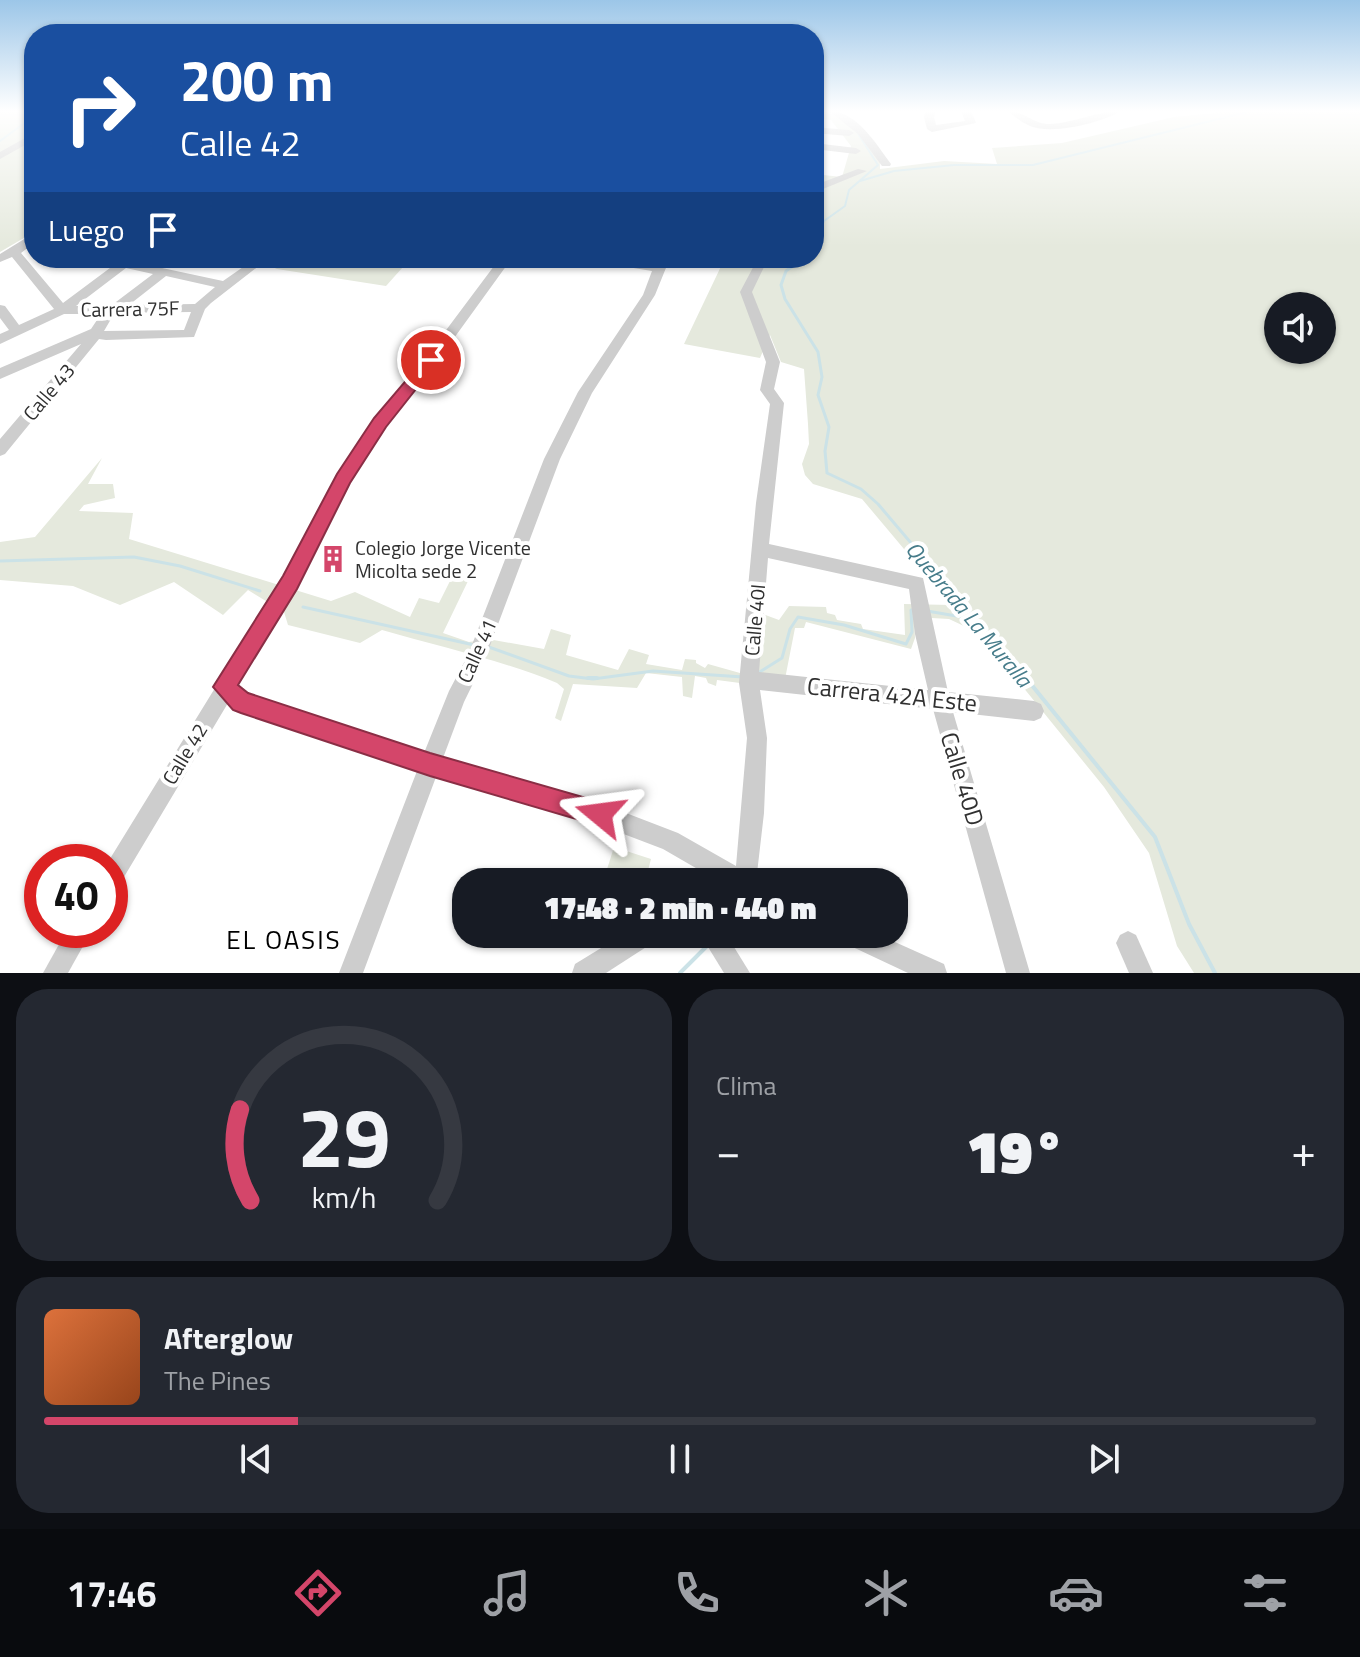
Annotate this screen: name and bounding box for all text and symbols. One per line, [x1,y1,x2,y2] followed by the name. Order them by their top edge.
[180,38,333,123] text: 200 m
[48,56,152,160] icon: right
[180,115,301,170] text: Calle 42
[48,207,125,253] text: Luego
[141,208,185,252] icon: arrive
[80,292,180,325] street label: Carrera 75F
[1264,292,1336,364] map controls
[1264,292,1336,364] button: sound
[397,326,465,394] pin
[409,338,453,382] icon: arrive
[15,356,82,427] street label: Calle 43
[355,532,531,586] place label: Colegio Jorge Vicente Micolta sede 2
[898,533,1042,696] water label: Quebrada La Muralla
[318,544,348,574] building icon: Colegio Jorge Vicente Micolta sede 2
[736,583,773,657] street label: Calle 40I
[449,614,504,688] street label: Calle 41
[805,667,979,721] street label: Carrera 42A Este
[154,717,215,790] street label: Calle 42
[932,728,994,830] street label: Calle 40D
[558,772,642,856] position arrow
[24,844,128,948] speed limit sign: 40
[544,885,816,931] text: 17:48 · 2 min · 440 m
[226,920,342,959] district label: EL OASIS
[716,1066,777,1105] text: Clima
[297,1073,391,1199] text: 29
[967,1105,1066,1196] text: 19°
[716,1117,741,1184] text: −
[1291,1117,1316,1184] text: +
[312,1176,376,1219] text: km/h
[164,1315,293,1361] text: Afterglow
[164,1361,271,1400] text: The Pines
[234,1437,278,1481] icon: previous
[658,1437,702,1481] icon: pause
[1082,1437,1126,1481] icon: next
[290,1565,346,1621] icon: directions
[479,1565,535,1621] icon: music
[669,1565,725,1621] icon: phone
[858,1565,914,1621] icon: climate
[1048,1565,1104,1621] icon: car
[1237,1565,1293,1621] icon: filters
[67,1566,157,1621] text: 17:46

